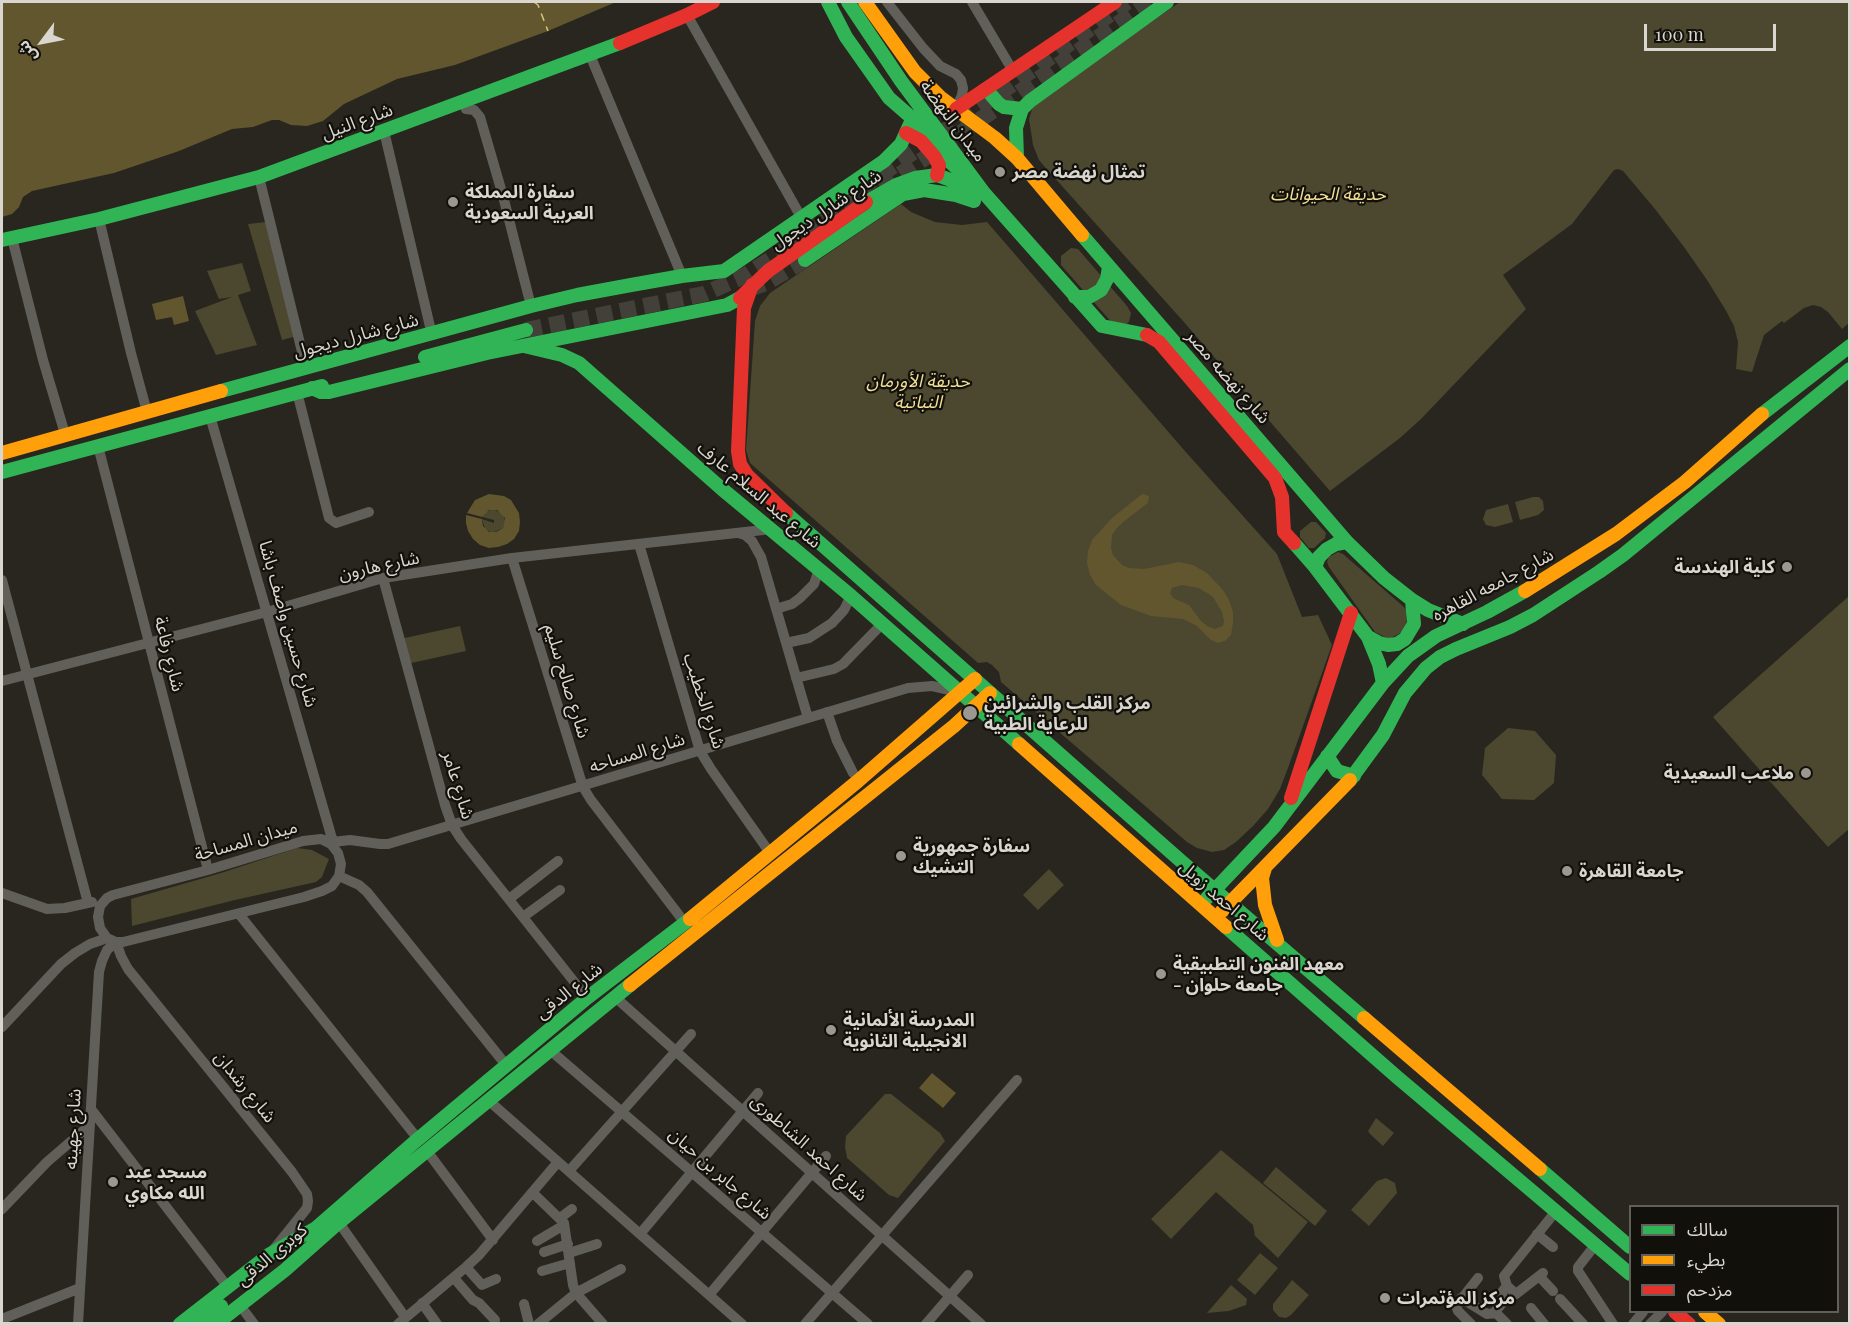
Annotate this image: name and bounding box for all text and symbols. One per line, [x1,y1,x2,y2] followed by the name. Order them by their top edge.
[12,12,72,72] north arrow
[1647,12,1779,50] scale bar
[1655,22,1704,46] text: 100 m
[12,37,41,67] text: ش
[915,76,991,166] street label: ميدان النهضة
[318,99,396,145] street label: شارع النيل
[1012,161,1145,183] place label: تمثال نهضة مصر
[767,165,885,255] street label: شارع شارل ديجول
[993,165,1007,179] marker: تمثال نهضة مصر
[465,181,594,224] place label: سفارة المملكة العربية السعودية
[1270,183,1386,205] park label: حديقة الحيوانات
[446,195,460,209] marker: سفارة المملكة العربية السعودية
[291,309,421,363] street label: شارع شارل ديجول
[1181,326,1275,428] street label: شارع نهضه مصر
[866,370,970,412] park label: حديقة الأورمان النباتية
[693,437,825,553] street label: شارع عبد السلام عارف
[254,538,322,710] street label: شارع حسين واصف باشا
[1429,544,1557,626] street label: شارع جامعه القاهره
[337,547,421,585] street label: شارع هارون
[1674,556,1775,578] place label: كلية الهندسة
[1780,560,1794,574] marker: كلية الهندسة
[149,614,189,694] street label: شارع رفاعة
[539,621,595,741] street label: شارع صالح سليم
[678,651,730,751] street label: شارع الخطيب
[984,692,1151,734] place label: مركز القلب والشرائين للرعاية الطبية
[961,704,979,722] marker: مركز القلب والشرائين للرعاية الطبية
[587,728,687,778] street label: شارع المساحه
[437,748,479,822] street label: شارع عامر
[1664,762,1794,784] place label: ملاعب السعيدية
[1799,766,1813,780] marker: ملاعب السعيدية
[192,816,300,866] street label: ميدان المساحة
[913,835,1030,878] place label: سفارة جمهورية التشيك
[894,849,908,863] marker: سفارة جمهورية التشيك
[1175,856,1273,946] street label: شارع احمد زويل
[1579,860,1684,882] place label: جامعة القاهرة
[1560,864,1574,878] marker: جامعة القاهرة
[1173,953,1344,996] place label: معهد الفنون التطبيقية - جامعة حلوان
[531,958,607,1024] street label: شارع الدقى
[1154,967,1168,981] marker: معهد الفنون التطبيقية - جامعة حلوان
[843,1009,975,1052] place label: المدرسة الألمانية الانجيلية الثانوية
[824,1023,838,1037] marker: المدرسة الألمانية الانجيلية الثانوية
[210,1047,280,1127] street label: شارع رشدان
[60,1088,86,1170] street label: شارع جهينه
[746,1090,872,1206] street label: شارع احمد الشاطورى
[664,1123,776,1225] street label: شارع جابر بن حيان
[125,1161,207,1204] place label: مسجد عبد الله مكاوي
[106,1175,120,1189] marker: مسجد عبد الله مكاوي
[1629,1205,1839,1313] legend
[1687,1217,1728,1241] text: سالك
[232,1219,312,1291] street label: كوبرى الدقى
[1687,1247,1725,1271] text: بطيء
[1687,1277,1732,1301] text: مزدحم
[1397,1287,1515,1309] place label: مركز المؤتمرات
[1378,1291,1392,1305] marker: مركز المؤتمرات

